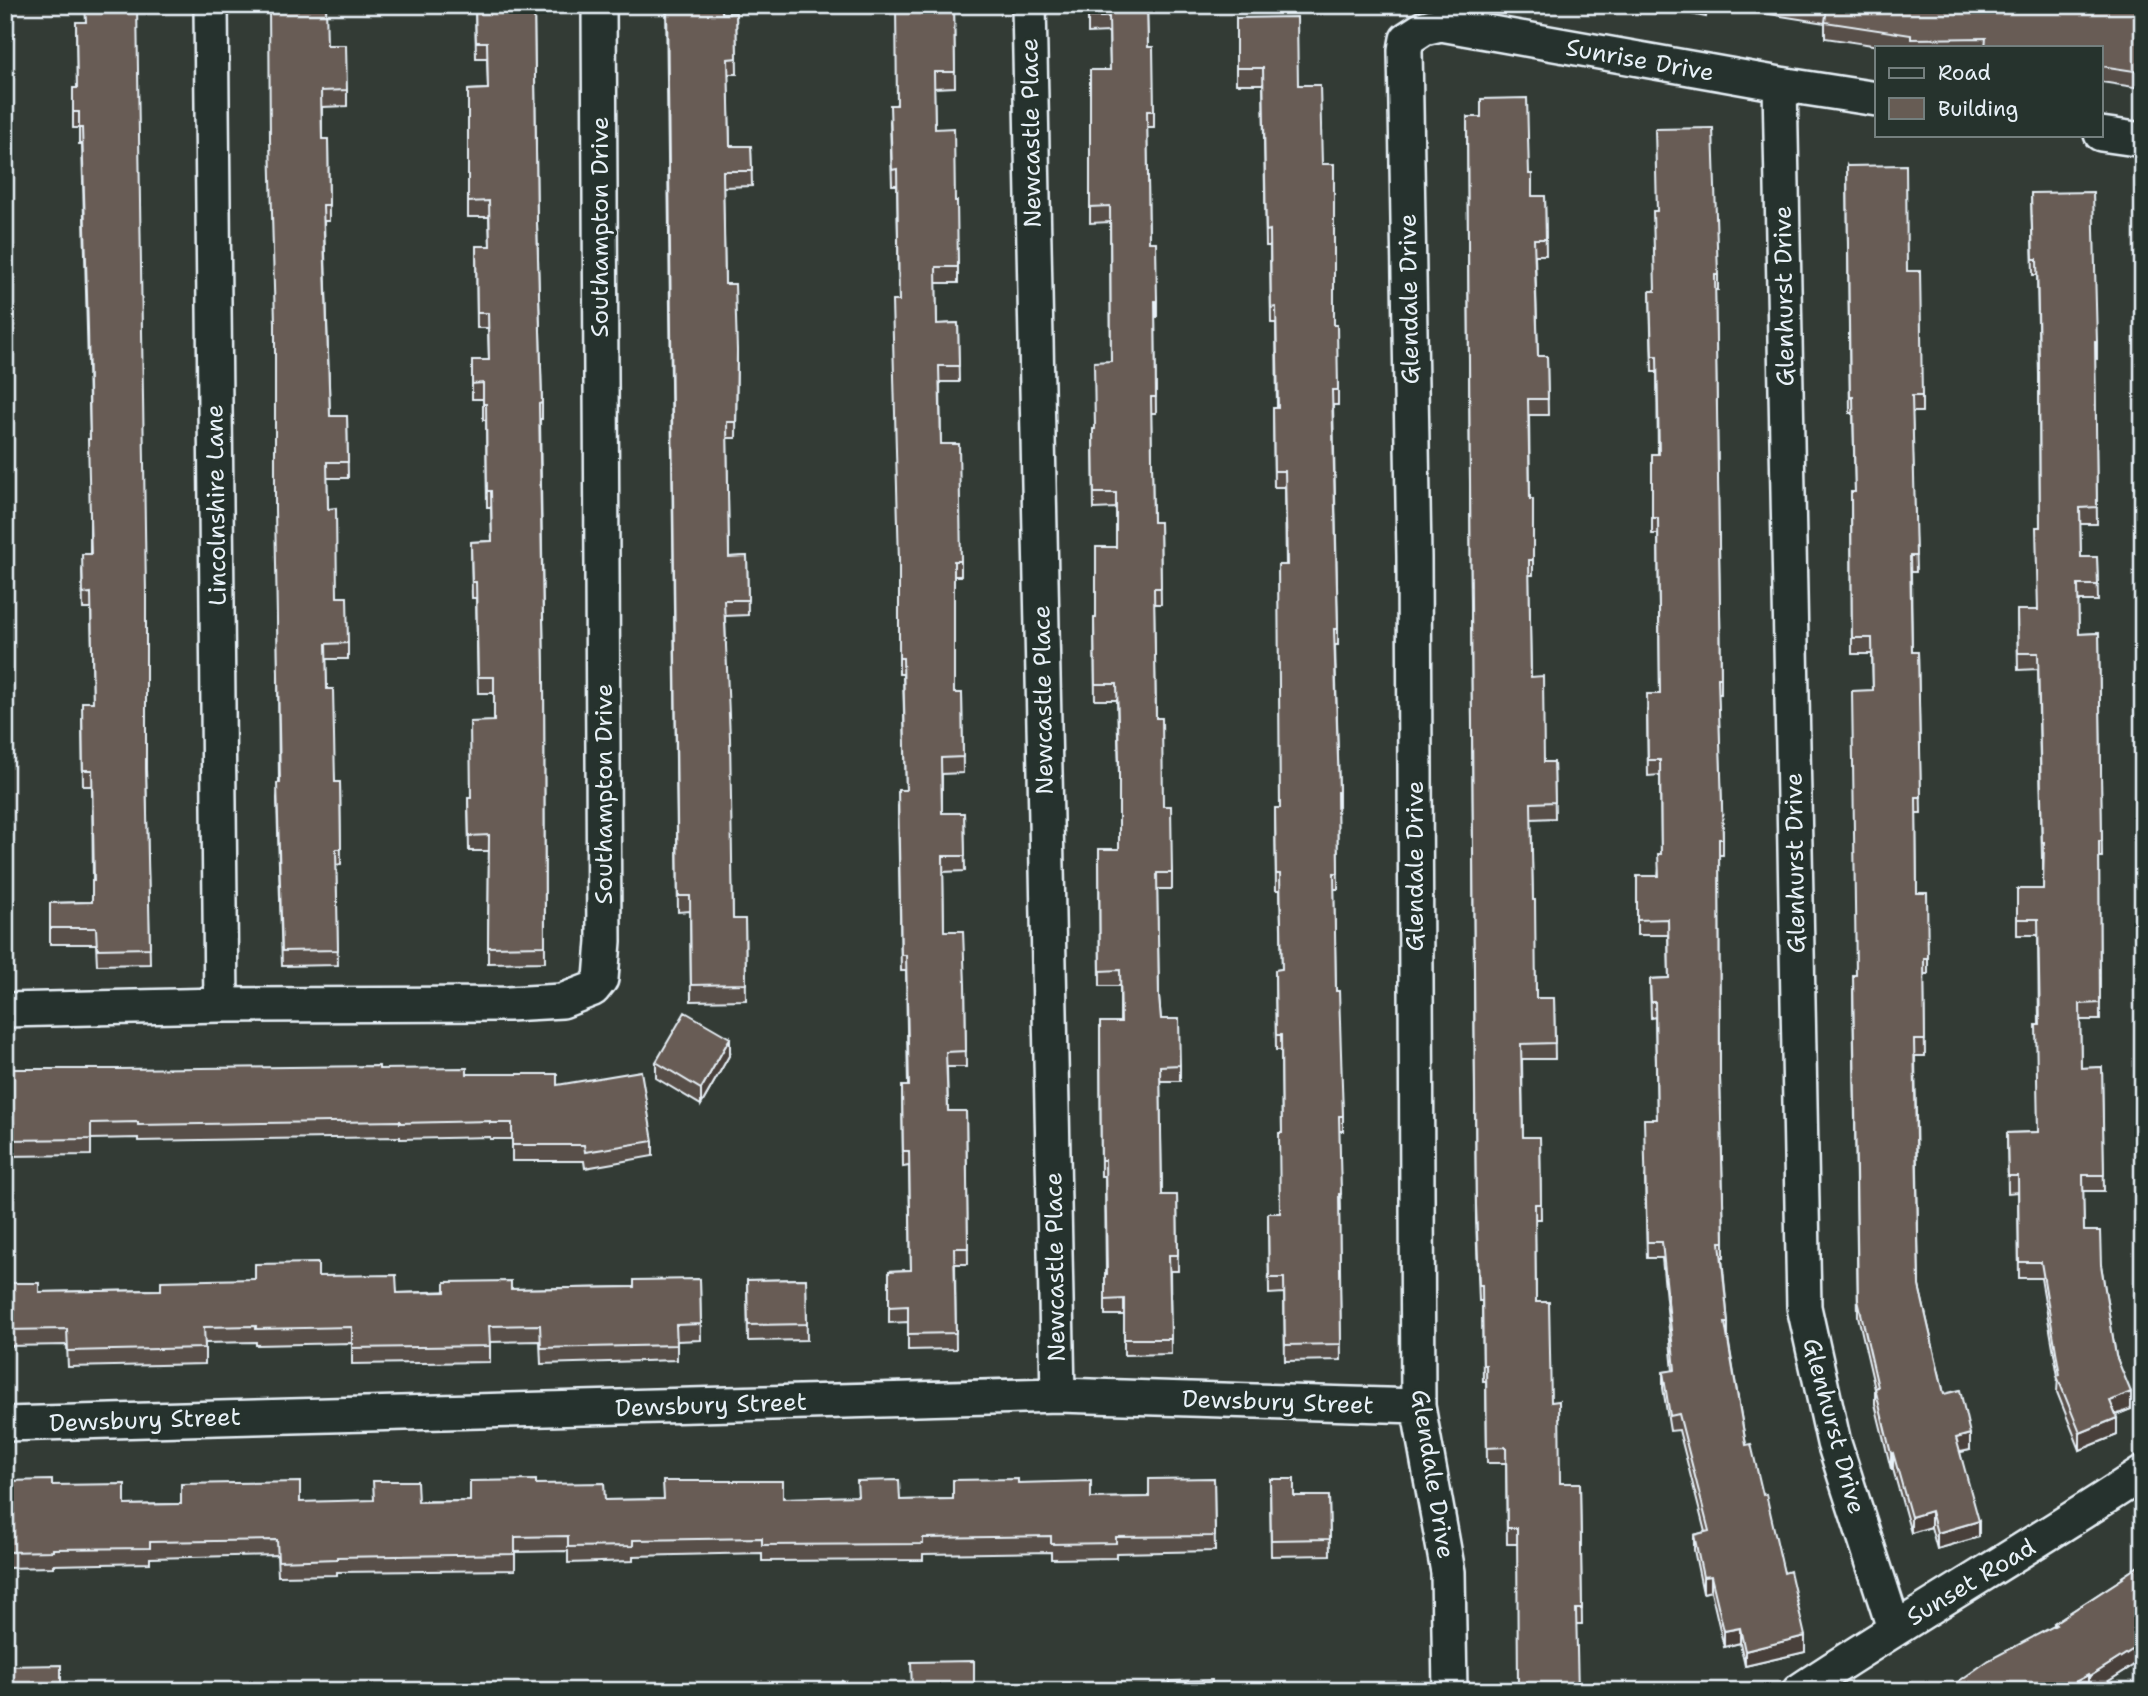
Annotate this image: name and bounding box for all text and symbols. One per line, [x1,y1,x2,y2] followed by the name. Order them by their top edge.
[1563,31,1717,89] street label: Sunrise Drive
[1013,38,1049,228] street label: Newcastle Place
[1875,46,2102,136] legend
[1938,59,1991,87] text: Road
[1938,95,2018,123] text: Building
[584,116,616,338] street label: Southampton Drive
[1766,205,1802,387] street label: Glenhurst Drive
[1392,213,1426,385] street label: Glendale Drive
[198,404,234,606] street label: Lincolnshire Lane
[1025,605,1061,795] street label: Newcastle Place
[588,683,620,905] street label: Southampton Drive
[1777,772,1813,954] street label: Glenhurst Drive
[1399,781,1431,951] street label: Glendale Drive
[1037,1172,1073,1362] street label: Newcastle Place
[1795,1335,1873,1517] street label: Glenhurst Drive
[1182,1383,1374,1421] street label: Dewsbury Street
[615,1386,807,1424] street label: Dewsbury Street
[1404,1387,1462,1561] street label: Glendale Drive
[49,1401,241,1439] street label: Dewsbury Street
[1901,1531,2041,1633] street label: Sunset Road

